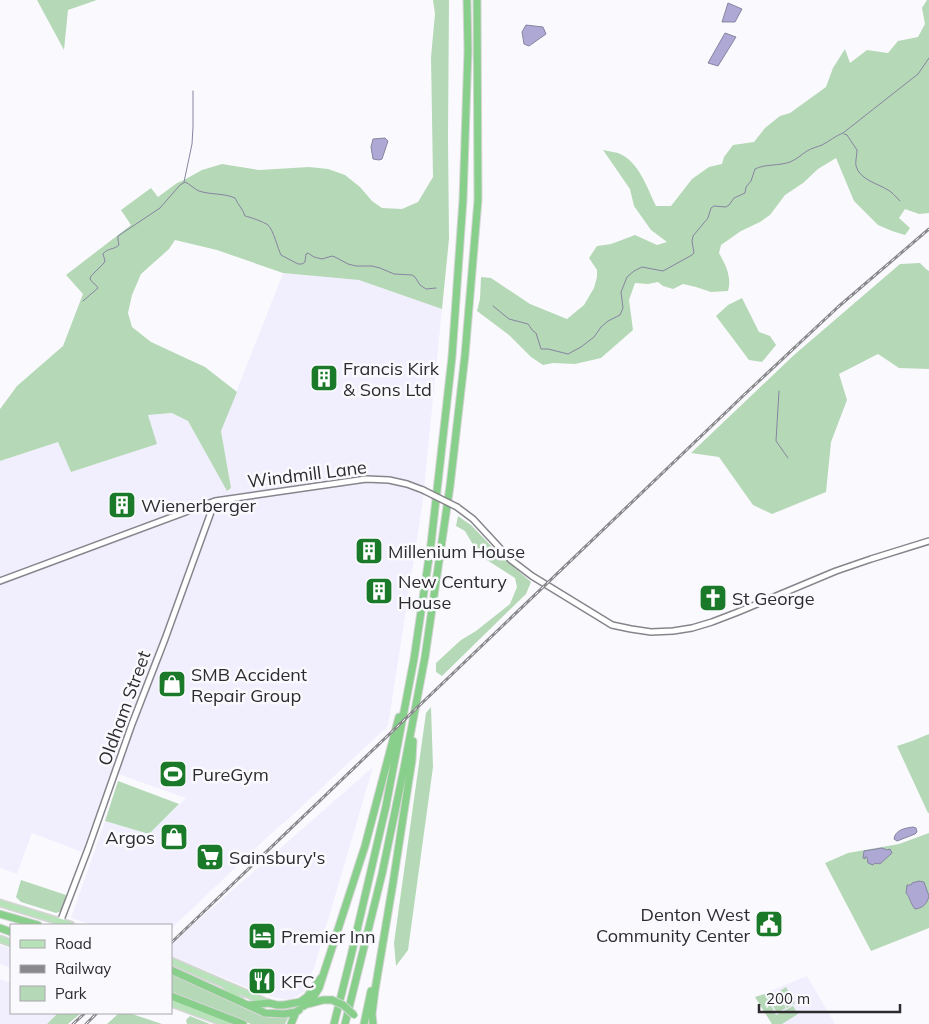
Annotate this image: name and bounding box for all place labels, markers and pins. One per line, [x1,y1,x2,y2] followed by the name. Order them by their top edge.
[343,357,440,401] place label: Francis Kirk & Sons Ltd
[309,363,339,393] building icon: Francis Kirk & Sons Ltd
[107,490,137,520] building icon: Wienerberger
[141,494,257,517] place label: Wienerberger
[354,536,384,566] building icon: Millenium House
[388,540,525,563] place label: Millenium House
[398,570,507,614] place label: New Century House
[364,576,394,606] building icon: New Century House
[698,583,728,613] church icon: St George
[732,587,814,610] place label: St George
[191,663,307,707] place label: SMB Accident Repair Group
[157,669,187,699] shop icon: SMB Accident Repair Group
[158,759,188,789] sports icon: PureGym
[192,763,269,786] place label: PureGym
[159,822,189,852] shop icon: Argos
[105,826,155,849] place label: Argos
[195,842,225,872] supermarket icon: Sainsbury's
[229,846,326,869] place label: Sainsbury's
[596,903,750,947] place label: Denton West Community Center
[754,909,784,939] public building icon: Denton West Community Center
[247,921,277,951] hotel icon: Premier Inn
[281,925,376,948] place label: Premier Inn
[247,966,277,996] restaurant icon: KFC
[281,970,315,993] place label: KFC

